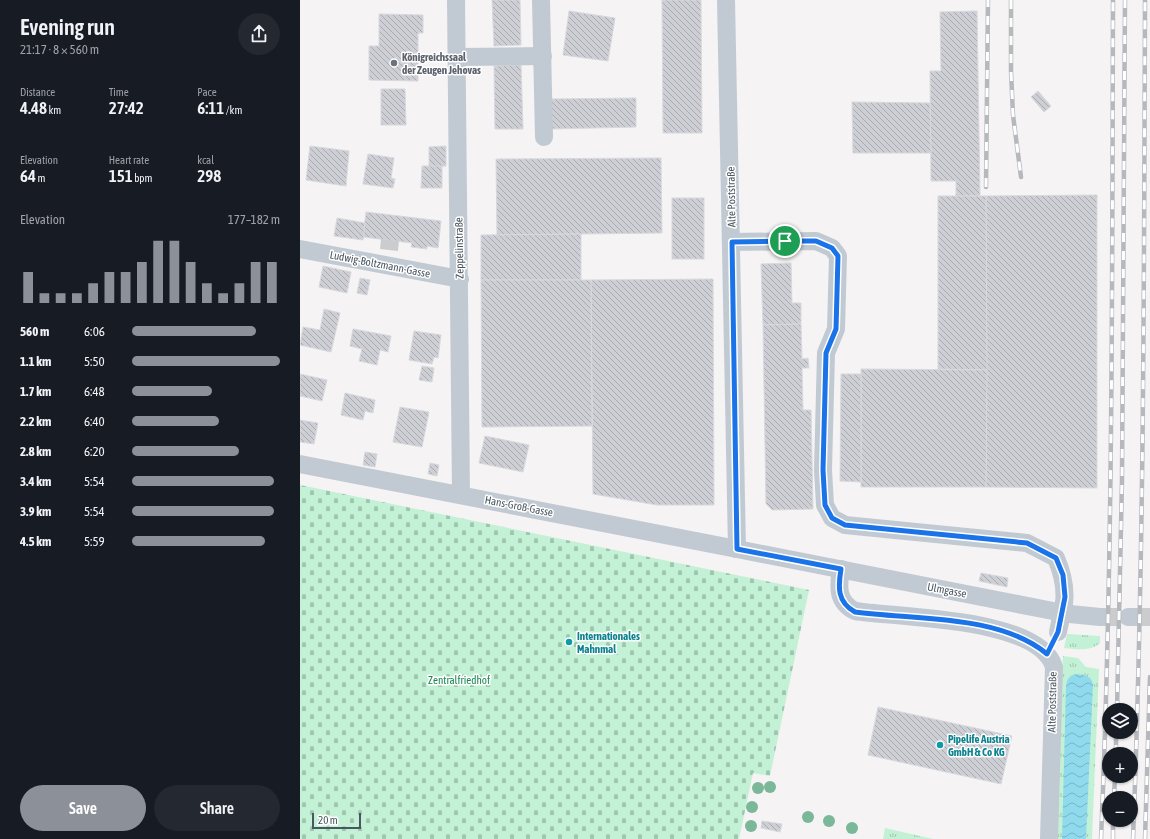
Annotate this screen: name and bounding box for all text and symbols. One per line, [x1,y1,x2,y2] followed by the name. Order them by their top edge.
[238,13,280,55] button: share
[20,14,115,40] text: Evening run
[20,42,99,57] text: 21:17 · 8 × 560 m
[402,51,481,76] place label: Königreichssaal der Zeugen Jehovas
[389,58,399,68] marker: Königreichssaal der Zeugen Jehovas
[20,86,55,98] text: Distance
[109,86,129,98] text: Time
[197,86,217,98] text: Pace
[20,98,47,118] text: 4.48
[109,98,144,118] text: 27:42
[197,98,224,118] text: 6:11
[47,104,61,116] text: km
[224,104,242,116] text: /km
[20,154,58,166] text: Elevation
[109,154,149,166] text: Heart rate
[197,154,214,166] text: kcal
[20,166,36,186] text: 64
[109,166,133,186] text: 151
[197,166,221,186] text: 298
[724,167,738,227] street label: Alte Poststraße
[36,172,45,184] text: m
[133,172,153,184] text: bpm
[20,212,65,227] text: Elevation
[228,212,280,227] text: 177–182 m
[452,217,466,279] street label: Zeppelinstraße
[768,224,802,258] pin
[774,230,796,252] icon: arrive
[329,248,431,280] street label: Ludwig-Boltzmann-Gasse
[20,324,49,339] text: 560 m
[84,324,105,339] text: 6:06
[20,354,51,369] text: 1.1 km
[84,354,105,369] text: 5:50
[20,384,51,399] text: 1.7 km
[84,384,105,399] text: 6:48
[20,414,51,429] text: 2.2 km
[84,414,105,429] text: 6:40
[20,444,51,459] text: 2.8 km
[84,444,105,459] text: 6:20
[20,474,51,489] text: 3.4 km
[84,474,105,489] text: 5:54
[484,493,554,519] street label: Hans-Groß-Gasse
[20,504,51,519] text: 3.9 km
[84,504,105,519] text: 5:54
[20,534,51,549] text: 4.5 km
[84,534,105,549] text: 5:59
[926,580,968,600] street label: Ulmgasse
[577,630,640,655] place label: Internationales Mahnmal
[564,637,574,647] marker: Internationales Mahnmal
[1045,672,1059,732] street label: Alte Poststraße
[428,674,490,686] park label: Zentralfriedhof
[1102,703,1138,827] map controls
[1102,703,1138,739] button: layers
[948,733,1010,758] place label: Pipelife Austria GmbH & Co KG
[935,740,945,750] marker: Pipelife Austria GmbH & Co KG
[1102,747,1138,783] button: +
[20,785,146,831] button: Save
[154,785,280,831] button: Share
[1102,791,1138,827] button: −
[312,811,361,830] scale bar
[318,814,338,826] text: 20 m

